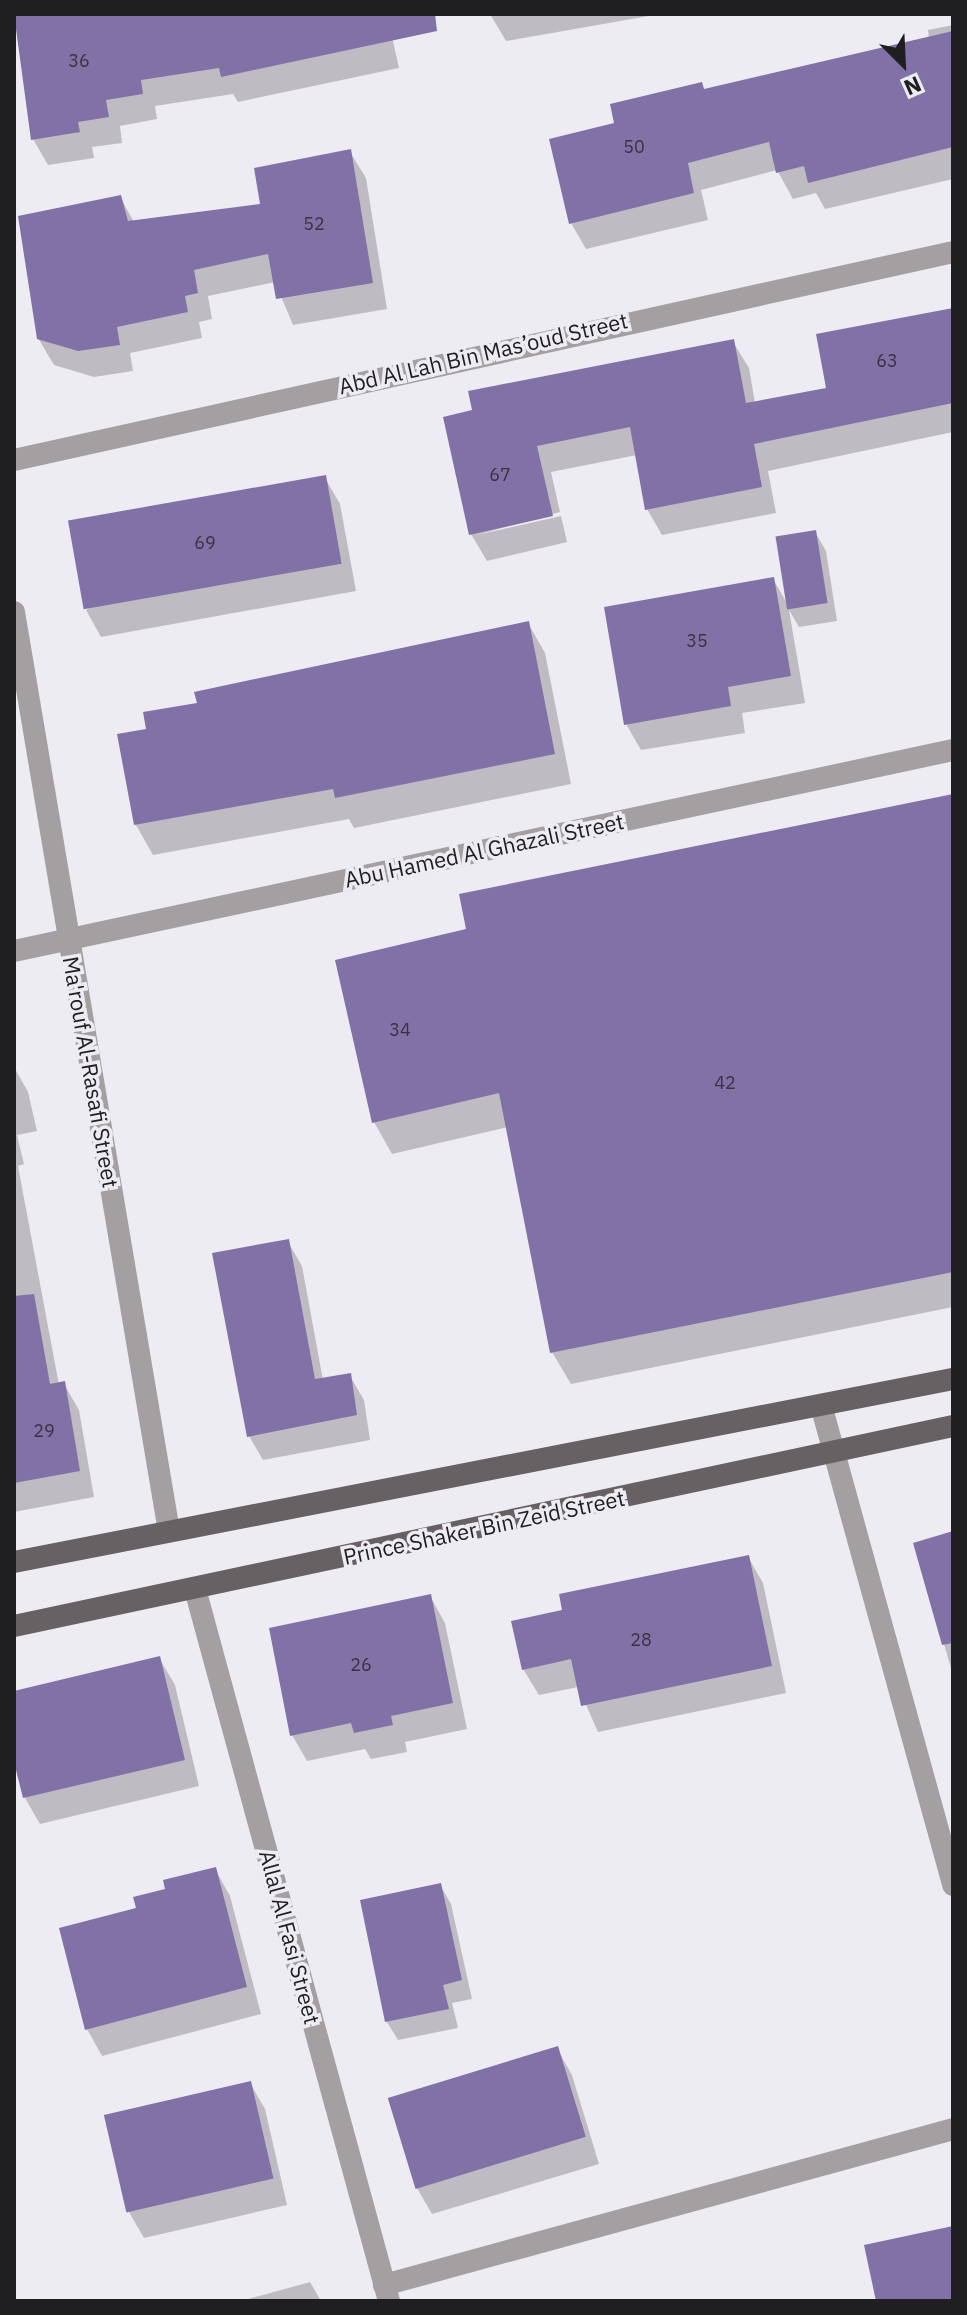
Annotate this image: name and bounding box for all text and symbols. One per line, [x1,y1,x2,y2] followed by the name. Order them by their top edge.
[863,24,943,104] north arrow
[68,50,90,72] house number: 36
[900,70,926,103] text: N
[623,136,645,158] house number: 50
[303,213,325,235] house number: 52
[336,307,630,399] street label: Abd Al Lah Bin Mas’oud Street
[876,350,898,372] house number: 63
[489,464,511,486] house number: 67
[194,532,216,554] house number: 69
[686,630,708,652] house number: 35
[342,807,626,893] street label: Abu Hamed Al Ghazali Street
[58,954,124,1190] street label: Ma'rouf Al-Rasafi Street
[389,1019,411,1041] house number: 34
[714,1072,736,1094] house number: 42
[33,1420,55,1442] house number: 29
[341,1484,627,1570] street label: Prince Shaker Bin Zeid Street
[630,1629,652,1651] house number: 28
[350,1654,372,1676] house number: 26
[254,1847,326,2027] street label: Allal Al Fasi Street

